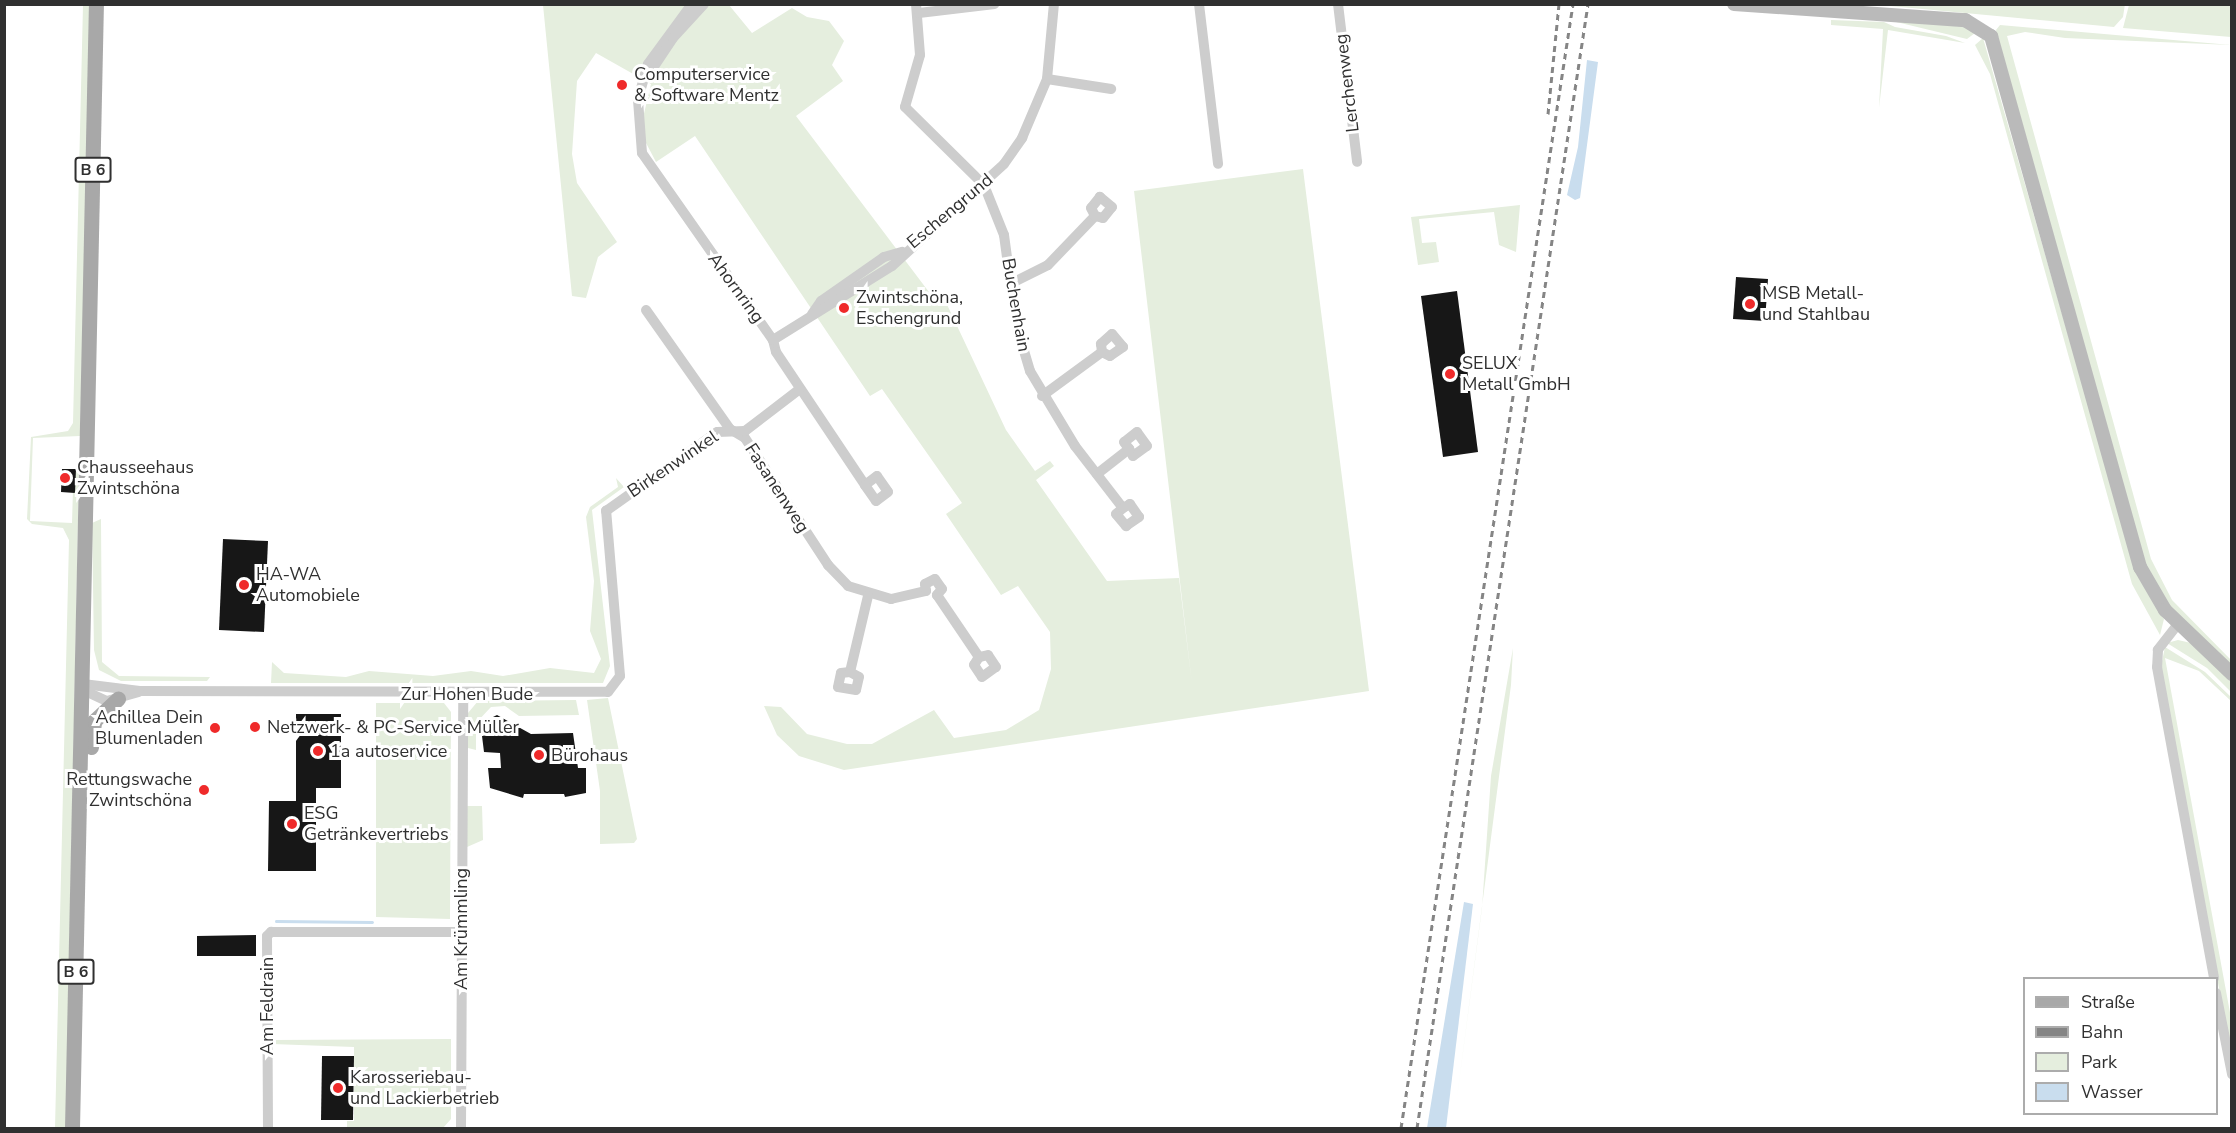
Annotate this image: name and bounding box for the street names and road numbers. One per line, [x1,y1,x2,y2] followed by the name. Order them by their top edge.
[1330,33,1364,133] street label: Lerchenweg
[74,157,112,183] road number: B 6
[903,169,997,253] street label: Eschengrund
[703,249,769,327] street label: Ahornring
[997,256,1035,354] street label: Buchenhain
[624,426,722,502] street label: Birkenwinkel
[740,439,814,537] street label: Fasanenweg
[401,683,533,705] street label: Zur Hohen Bude
[450,868,472,990] street label: Am Krümmling
[256,957,278,1055] street label: Am Feldrain
[56,959,96,985] road number: B 6

